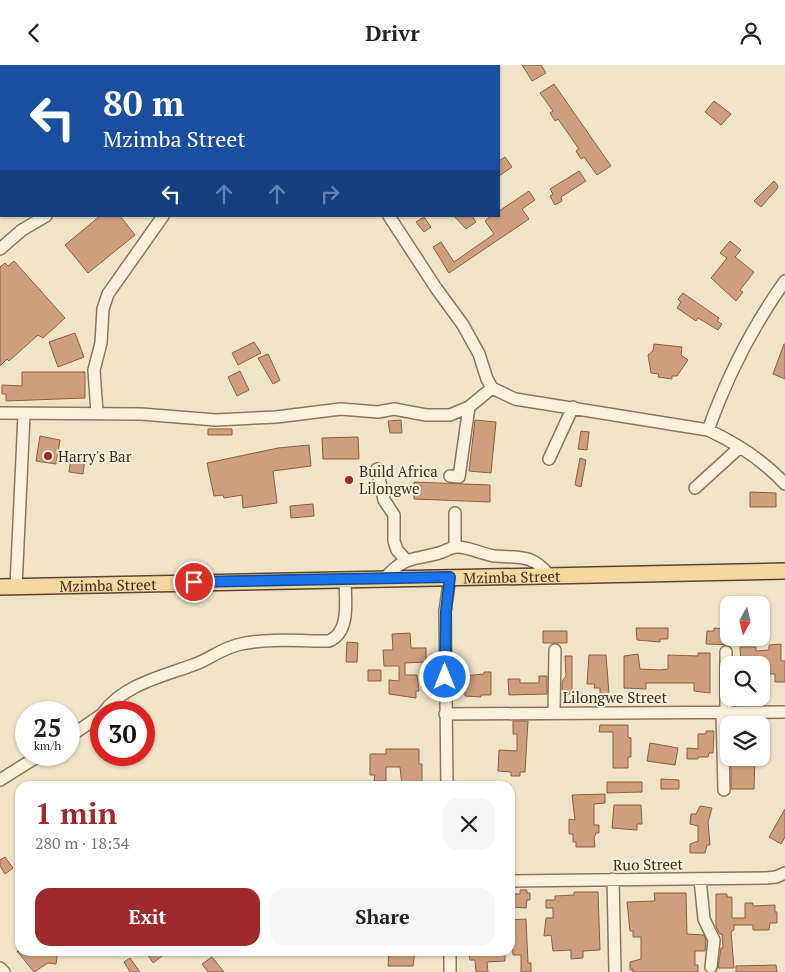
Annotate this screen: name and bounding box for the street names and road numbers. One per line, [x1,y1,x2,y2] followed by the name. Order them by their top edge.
[463,566,561,588] street label: Mzimba Street
[59,574,157,596] street label: Mzimba Street
[563,687,668,707] street label: Lilongwe Street
[613,853,684,875] street label: Ruo Street

